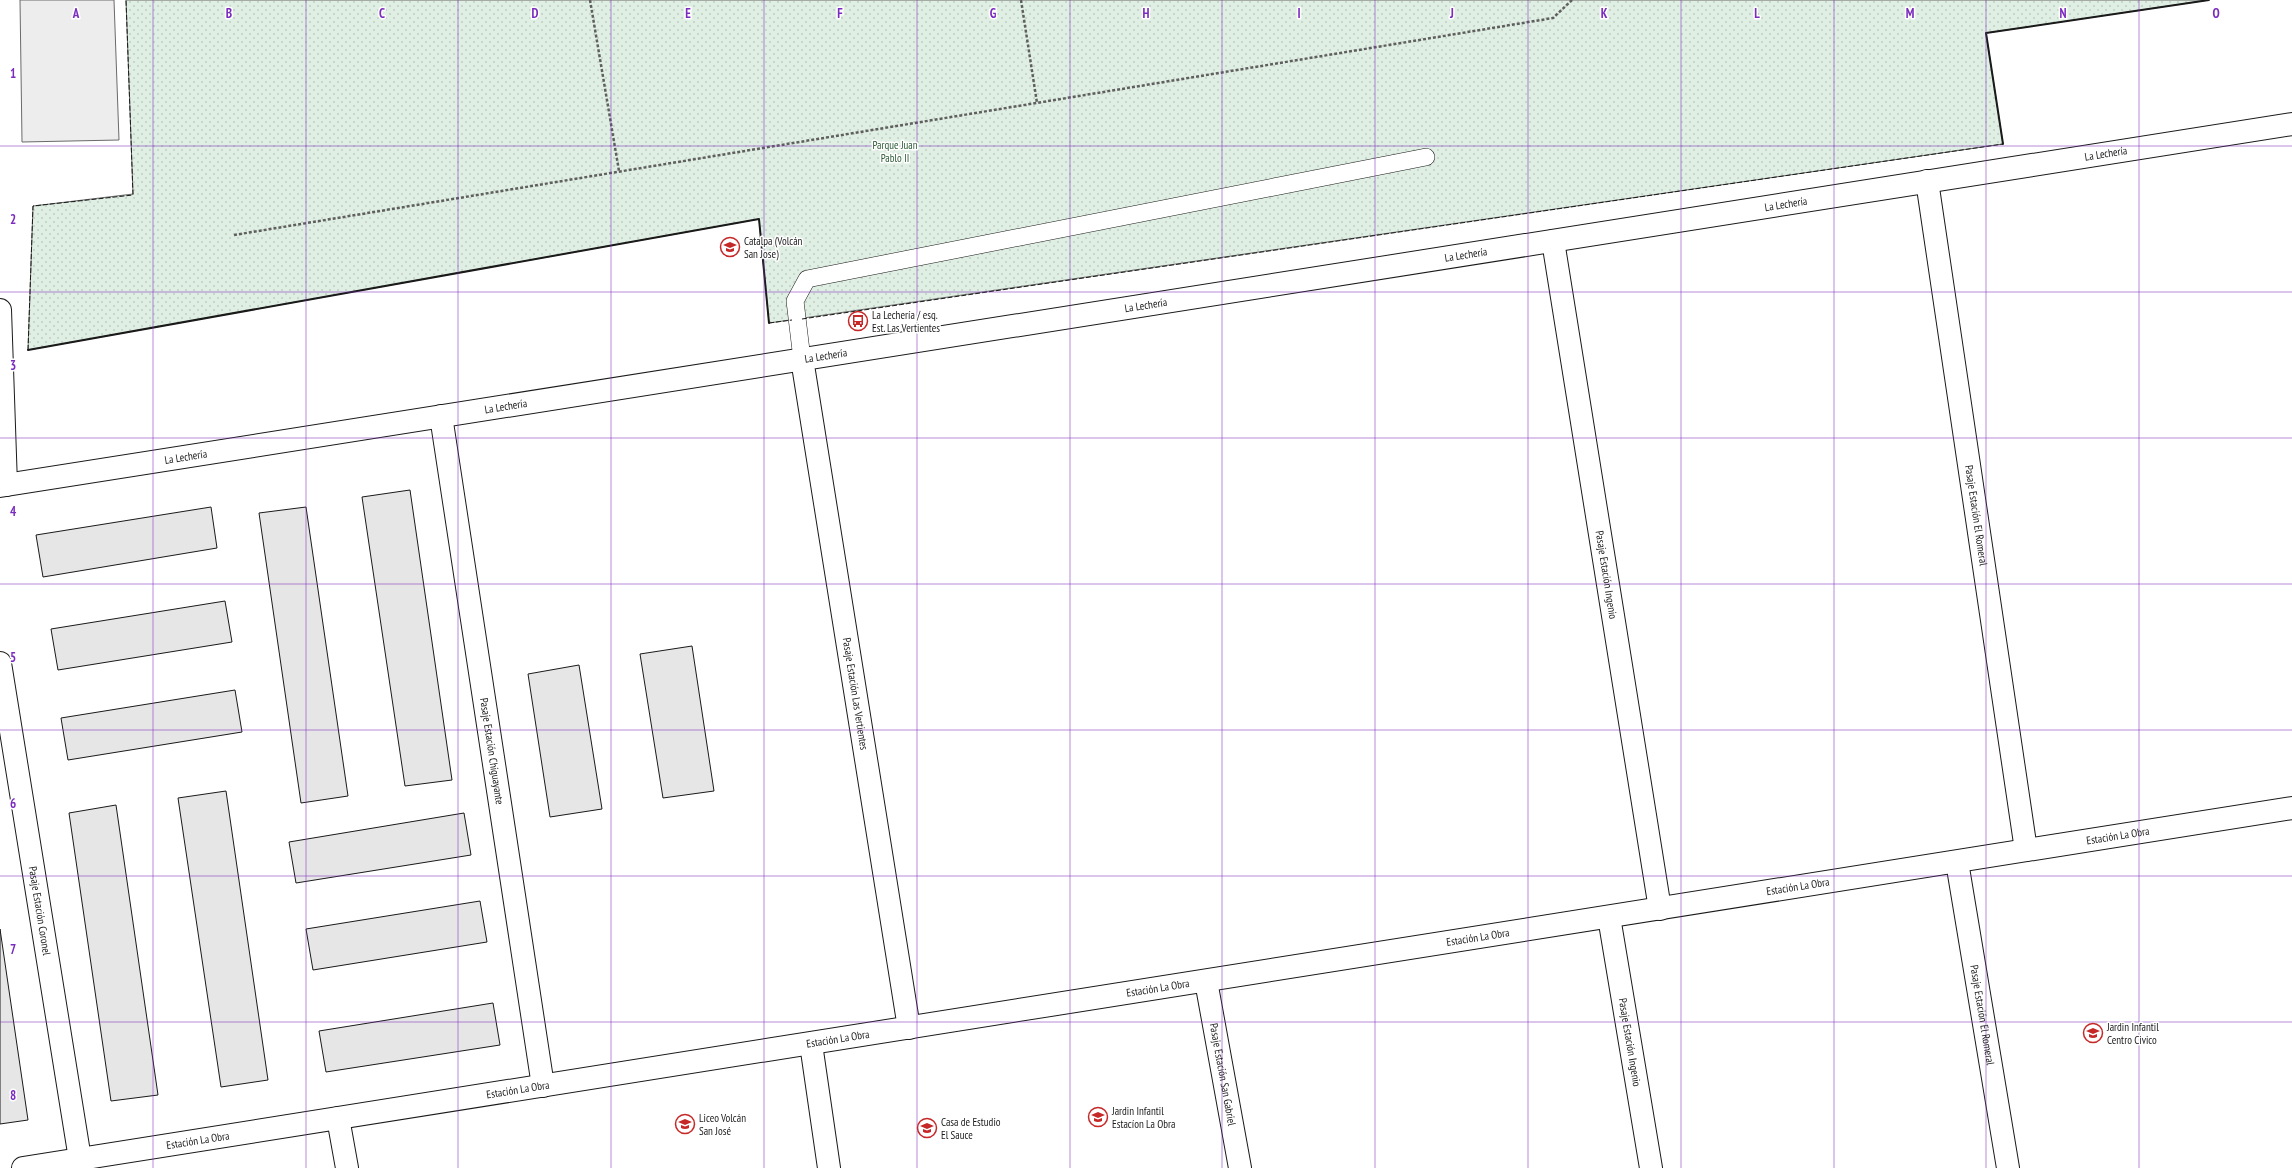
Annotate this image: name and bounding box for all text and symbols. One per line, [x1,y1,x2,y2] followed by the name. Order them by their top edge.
[72,5,80,22] text: A
[226,5,232,22] text: B
[379,5,385,22] text: C
[532,5,539,22] text: D
[685,5,691,22] text: E
[837,5,843,22] text: F
[990,5,997,22] text: G
[1143,5,1150,22] text: H
[1297,5,1301,22] text: I
[1449,5,1454,22] text: J
[1601,5,1608,22] text: K
[1754,5,1760,22] text: L
[1906,5,1915,22] text: M
[2059,5,2067,22] text: N
[2212,5,2220,22] text: O
[10,65,16,82] text: 1
[872,138,918,165] park label: Parque Juan Pablo II
[2084,143,2128,164] street label: La Lechería
[1764,194,1808,214] street label: La Lechería
[10,211,16,228] text: 2
[744,234,803,261] place label: Catalpa (Volcán San Jose)
[719,236,741,258] school or university icon: Catalpa (Volcán San Jose)
[1444,244,1488,265] street label: La Lechería
[1124,295,1168,315] street label: La Lechería
[872,308,940,335] place label: La Lechería / esq. Est. Las Vertientes
[847,310,869,332] bus stop icon: La Lechería / esq. Est. Las Vertientes
[804,345,848,366] street label: La Lechería
[10,357,16,374] text: 3
[483,396,528,416] street label: La Lechería
[163,446,208,467] street label: La Lechería
[1962,464,1991,567] street label: Pasaje Estación El Romeral
[10,503,17,520] text: 4
[1592,530,1620,620] street label: Pasaje Estación Ingenio
[840,637,871,751] street label: Pasaje Estación Las Vertientes
[10,649,16,666] text: 5
[477,697,507,806] street label: Pasaje Estación Chiguayante
[10,795,16,812] text: 6
[2085,824,2150,848] street label: Estación La Obra
[26,865,54,957] street label: Pasaje Estación Coronel
[1765,875,1830,898] street label: Estación La Obra
[1445,925,1510,949] street label: Estación La Obra
[10,941,16,958] text: 7
[1967,964,1998,1067] street label: Pasaje Estación El Romeral
[1125,976,1190,1000] street label: Estación La Obra
[1616,997,1644,1088] street label: Pasaje Estación Ingenio
[2106,1020,2159,1047] place label: Jardin Infantil Centro Civico
[1207,1022,1239,1127] street label: Pasaje Estación San Gabriel
[2082,1022,2104,1044] school or university icon: Jardin Infantil Centro Civico
[805,1027,870,1051] street label: Estación La Obra
[485,1078,550,1101] street label: Estación La Obra
[10,1087,16,1104] text: 8
[1111,1104,1175,1131] place label: Jardin Infantil Estacíon La Obra
[1087,1106,1109,1128] school or university icon: Jardin Infantil Estacíon La Obra
[699,1111,746,1138] place label: Liceo Volcán San José
[674,1113,696,1135] school or university icon: Liceo Volcán San José
[941,1115,1001,1142] place label: Casa de Estudio El Sauce
[916,1117,938,1139] school or university icon: Casa de Estudio El Sauce
[165,1128,230,1152] street label: Estación La Obra

